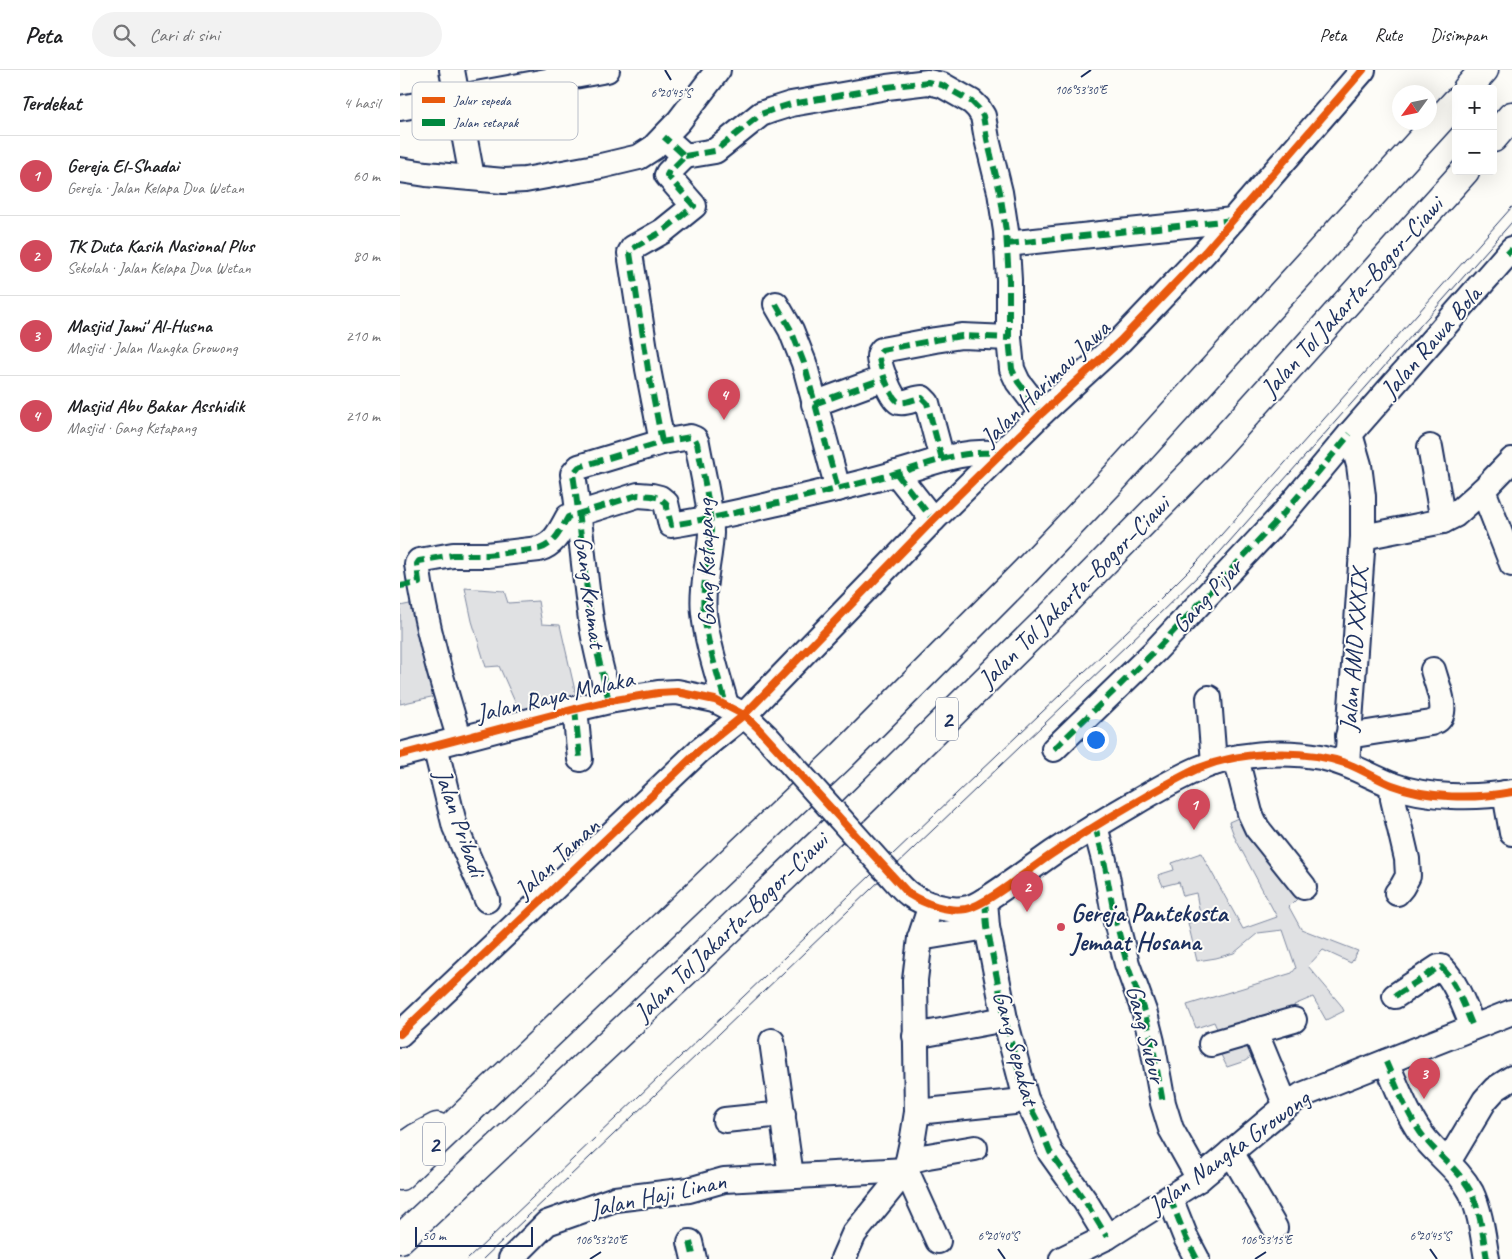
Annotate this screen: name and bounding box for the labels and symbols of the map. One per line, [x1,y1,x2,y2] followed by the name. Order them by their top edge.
[412,82,578,140] legend
[1055,82,1109,98] text: 106°53'30"E
[651,85,693,101] text: 6°20'45"S
[1392,85,1437,130] north arrow
[453,92,512,109] text: Jalur sepeda
[453,114,519,131] text: Jalan setapak
[1253,188,1453,404] street label: Jalan Tol Jakarta–Bogor–Ciawi
[1373,277,1490,406] street label: Jalan Rawa Bola
[973,312,1118,454] street label: Jalan Harimau Jawa
[708,379,740,420] pin: 4
[971,487,1179,695] street label: Jalan Tol Jakarta–Bogor–Ciawi
[689,497,723,627] street label: Gang Ketapang
[566,534,614,653] street label: Gang Kramat
[1165,550,1251,640] street label: Gang Pijar
[1332,564,1376,734] street label: Jalan AMD XXXIX
[472,662,639,730] street label: Jalan Raya Malaka
[936,698,958,741] road number: 2
[1083,727,1109,753] your location
[426,764,494,884] street label: Jalan Pribadi
[1178,789,1210,830] pin: 1
[507,810,607,906] street label: Jalan Taman
[626,823,837,1029] street label: Jalan Tol Jakarta–Bogor–Ciawi
[1011,871,1043,912] pin: 2
[1069,897,1229,958] place label: Gereja Pantekosta Jemaat Hosana
[1055,921,1067,933] marker: Gereja Pantekosta Jemaat Hosana
[1118,982,1174,1089] street label: Gang Subur
[985,987,1047,1112] street label: Gang Sepakat
[1408,1058,1440,1099] pin: 3
[1141,1081,1318,1222] street label: Jalan Nangka Growong
[423,1122,445,1166] road number: 2
[586,1165,730,1225] street label: Jalan Haji Linan
[415,1224,532,1247] scale bar
[978,1228,1020,1244] text: 6°20'40"S
[1410,1228,1452,1244] text: 6°20'45"S
[575,1232,629,1248] text: 106°53'20"E
[1240,1232,1294,1248] text: 106°53'15"E

